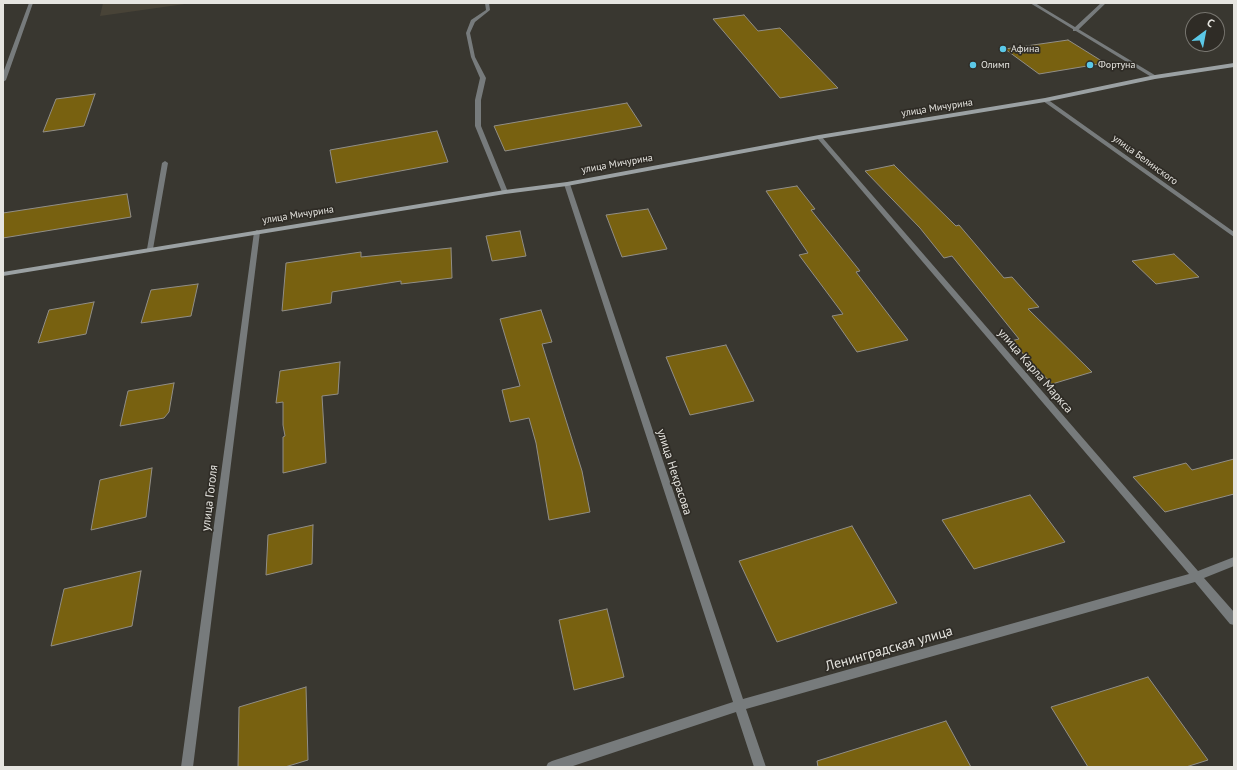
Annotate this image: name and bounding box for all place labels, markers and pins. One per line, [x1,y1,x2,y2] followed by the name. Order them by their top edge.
[1011,43,1039,55] place label: Афина
[998,44,1008,54] marker: Афина
[981,59,1010,71] place label: Олимп
[1098,59,1135,71] place label: Фортуна
[968,60,978,70] marker: Олимп
[1085,60,1095,70] marker: Фортуна

